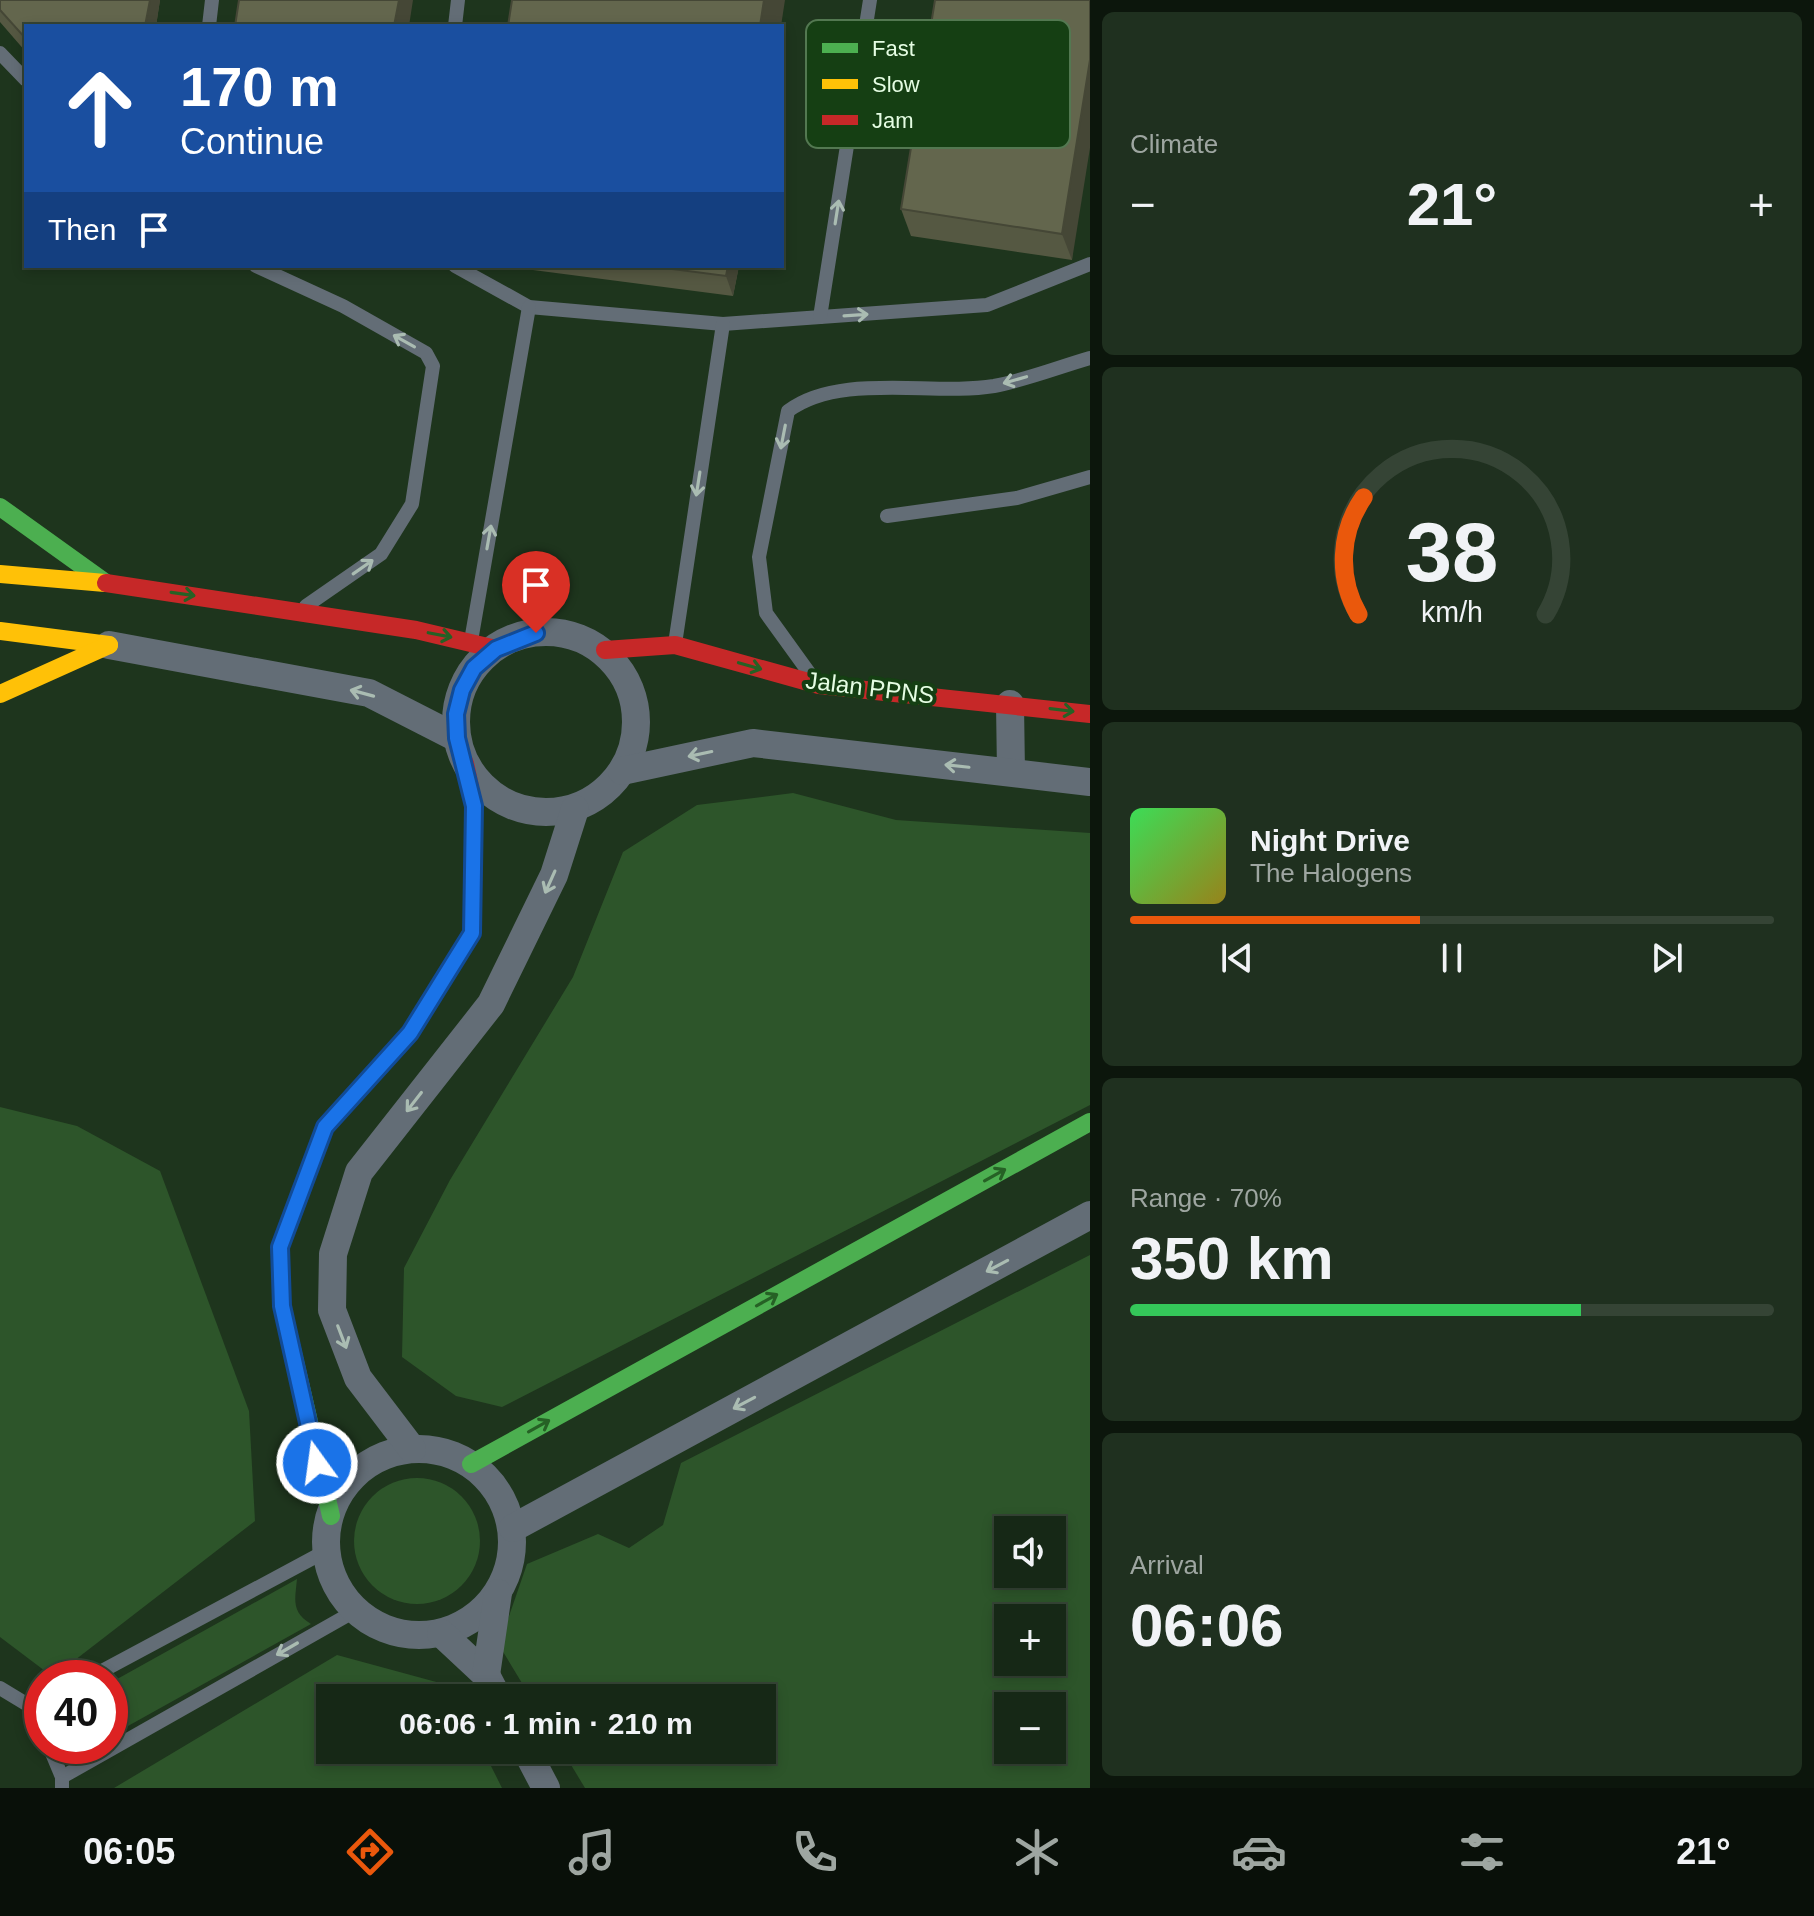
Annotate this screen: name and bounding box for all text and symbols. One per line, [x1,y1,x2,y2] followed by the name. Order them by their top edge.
[806,20,1070,148] legend
[872,36,915,61] text: Fast
[180,55,339,118] text: 170 m
[48,56,152,160] icon: ahead
[872,72,920,97] text: Slow
[872,108,914,133] text: Jam
[180,121,324,162] text: Continue
[1130,129,1218,159] text: Climate
[1407,171,1497,238] text: 21°
[1130,180,1156,229] text: −
[1748,180,1774,229] text: +
[830,200,845,226] one-way arrow
[132,208,176,252] icon: arrive
[48,213,116,246] text: Then
[842,307,869,322] one-way arrow
[393,333,416,349] one-way arrow
[1003,374,1028,388] one-way arrow
[775,424,790,450] one-way arrow
[689,471,704,496] one-way arrow
[1406,505,1498,598] text: 38
[483,525,498,550] one-way arrow
[502,551,570,633] pin
[351,559,373,575] one-way arrow
[514,563,558,607] icon: arrive
[170,587,195,602] one-way arrow
[1421,596,1483,628] text: km/h
[427,628,452,643] one-way arrow
[737,659,763,674] one-way arrow
[804,666,936,709] street label: Jalan PPNS
[349,684,375,699] one-way arrow
[1048,703,1075,718] one-way arrow
[687,747,713,762] one-way arrow
[945,758,970,773] one-way arrow
[1250,824,1410,857] text: Night Drive
[1250,858,1412,888] text: The Halogens
[542,870,557,894] one-way arrow
[1215,936,1259,980] icon: previous
[1430,936,1474,980] icon: pause
[1645,936,1689,980] icon: next
[405,1091,422,1112] one-way arrow
[982,1167,1006,1182] one-way arrow
[1130,1183,1282,1213] text: Range · 70%
[1130,1225,1334,1292] text: 350 km
[985,1258,1009,1274] one-way arrow
[755,1292,778,1308] one-way arrow
[336,1324,350,1349] one-way arrow
[732,1395,756,1411] one-way arrow
[527,1418,550,1434] one-way arrow
[275,1421,359,1505] position arrow
[994,1516,1066,1764] map controls
[994,1516,1066,1588] button: sound
[1130,1550,1204,1580] text: Arrival
[1130,1592,1283,1659] text: 06:06
[994,1604,1066,1676] button: +
[276,1641,299,1657] one-way arrow
[24,1660,128,1764] speed limit sign: 40
[994,1692,1066,1764] button: −
[399,1707,693,1740] text: 06:06 · 1 min · 210 m
[342,1824,398,1880] icon: directions
[564,1824,620,1880] icon: music
[787,1824,843,1880] icon: phone
[1009,1824,1065,1880] icon: climate
[1231,1824,1287,1880] icon: car
[1454,1824,1510,1880] icon: filters
[83,1831,175,1872] text: 06:05
[1676,1831,1731,1872] text: 21°

